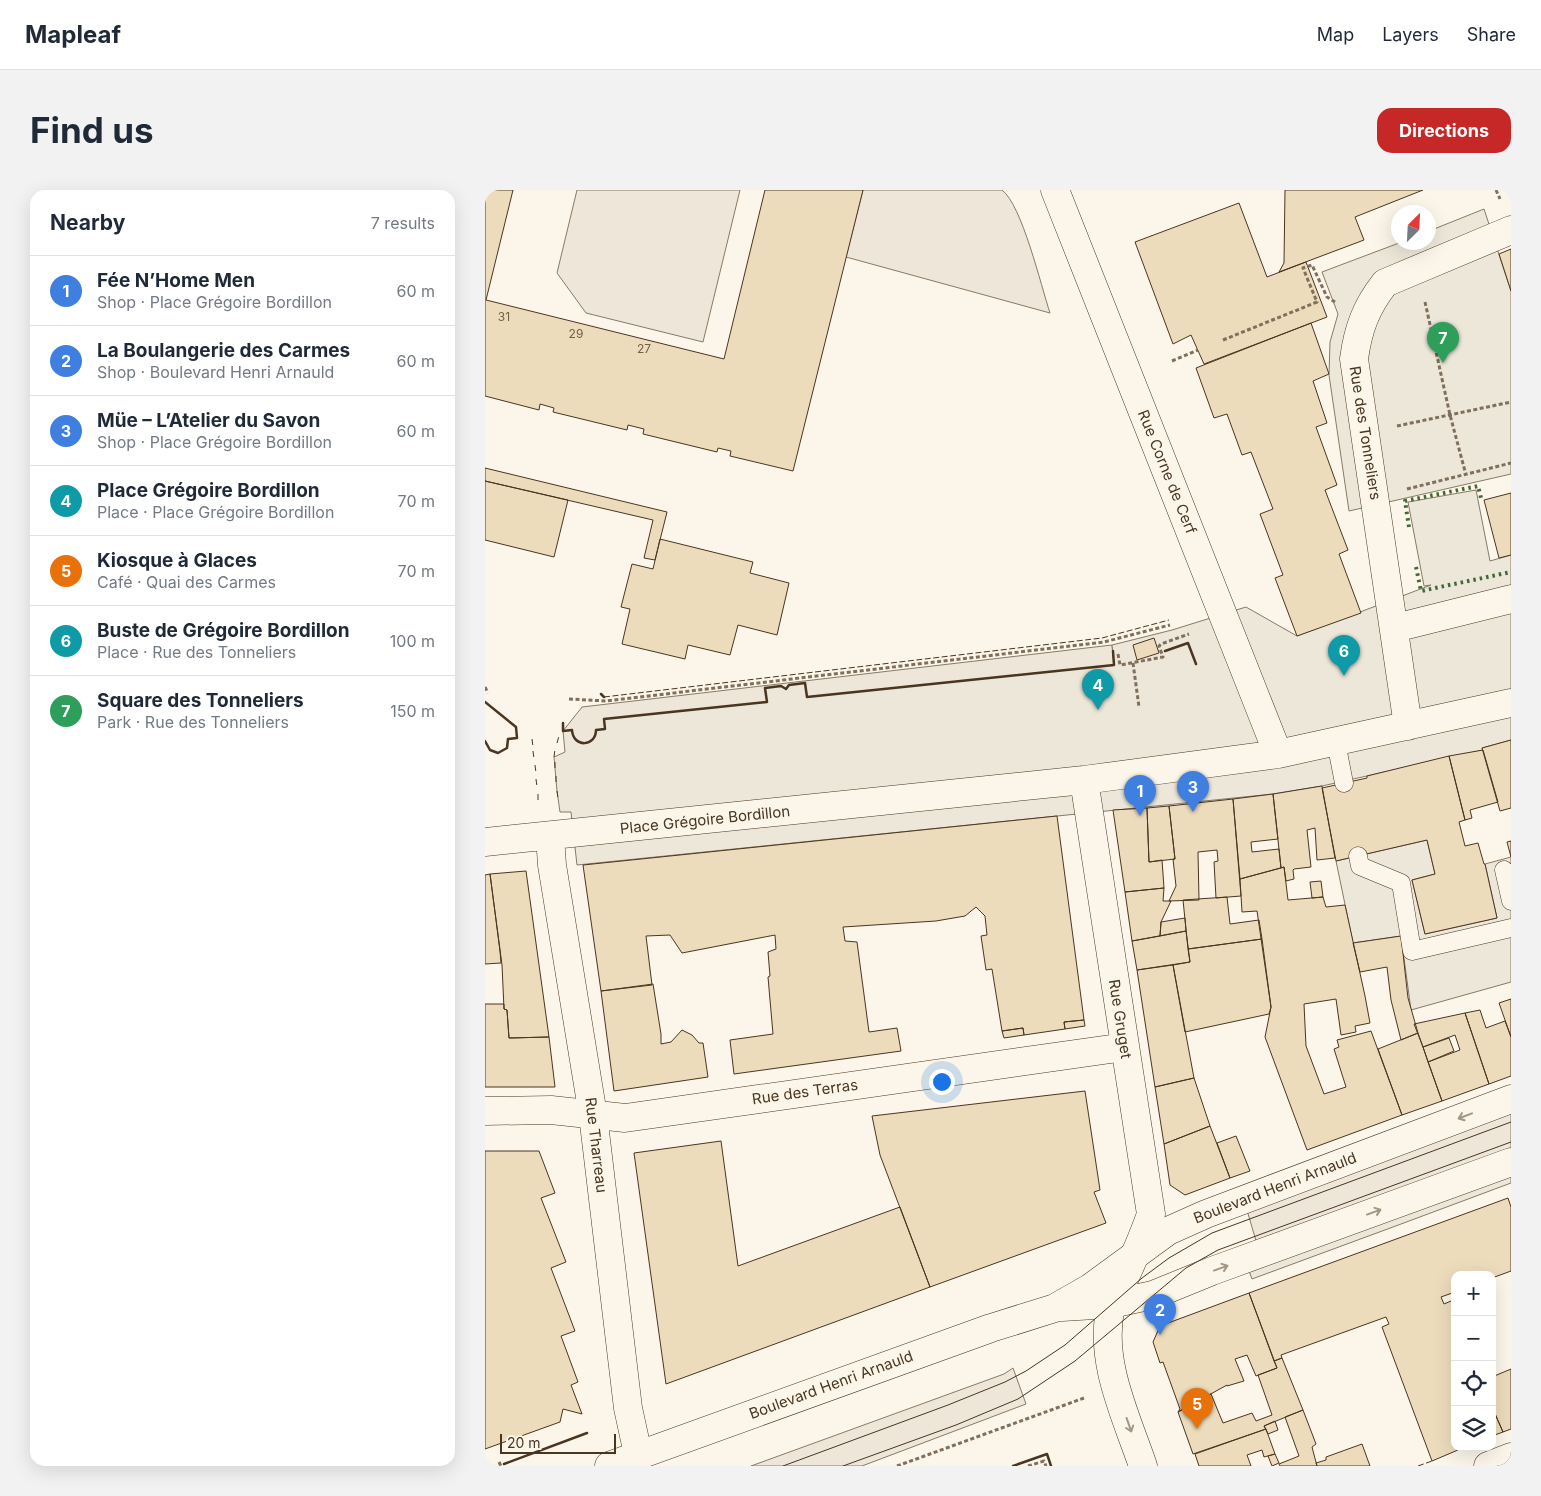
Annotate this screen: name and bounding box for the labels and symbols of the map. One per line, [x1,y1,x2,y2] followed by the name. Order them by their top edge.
[1391,205,1436,250] north arrow
[498,309,510,324] house number: 31
[1427,322,1459,363] pin: 7
[569,326,583,341] house number: 29
[637,341,651,356] house number: 27
[1346,365,1385,501] street label: Rue des Tonneliers
[1134,407,1201,537] street label: Rue Corne de Cerf
[1328,635,1360,676] pin: 6
[1082,669,1114,710] pin: 4
[1177,771,1209,812] pin: 3
[1124,775,1156,816] pin: 1
[619,801,791,838] street label: Place Grégoire Bordillon
[1105,978,1136,1060] street label: Rue Gruget
[929,1069,955,1095] your location
[751,1075,859,1108] street label: Rue des Terras
[581,1096,612,1194] street label: Rue Tharreau
[1458,1112,1474,1121] one-way arrow
[1191,1148,1359,1227] street label: Boulevard Henri Arnauld
[1365,1207,1381,1216] one-way arrow
[1213,1263,1228,1272] one-way arrow
[1144,1294,1176,1335] pin: 2
[746,1346,915,1423] street label: Boulevard Henri Arnauld
[1181,1388,1213,1429] pin: 5
[1125,1417,1135,1433] one-way arrow
[500,1431,616,1454] scale bar

